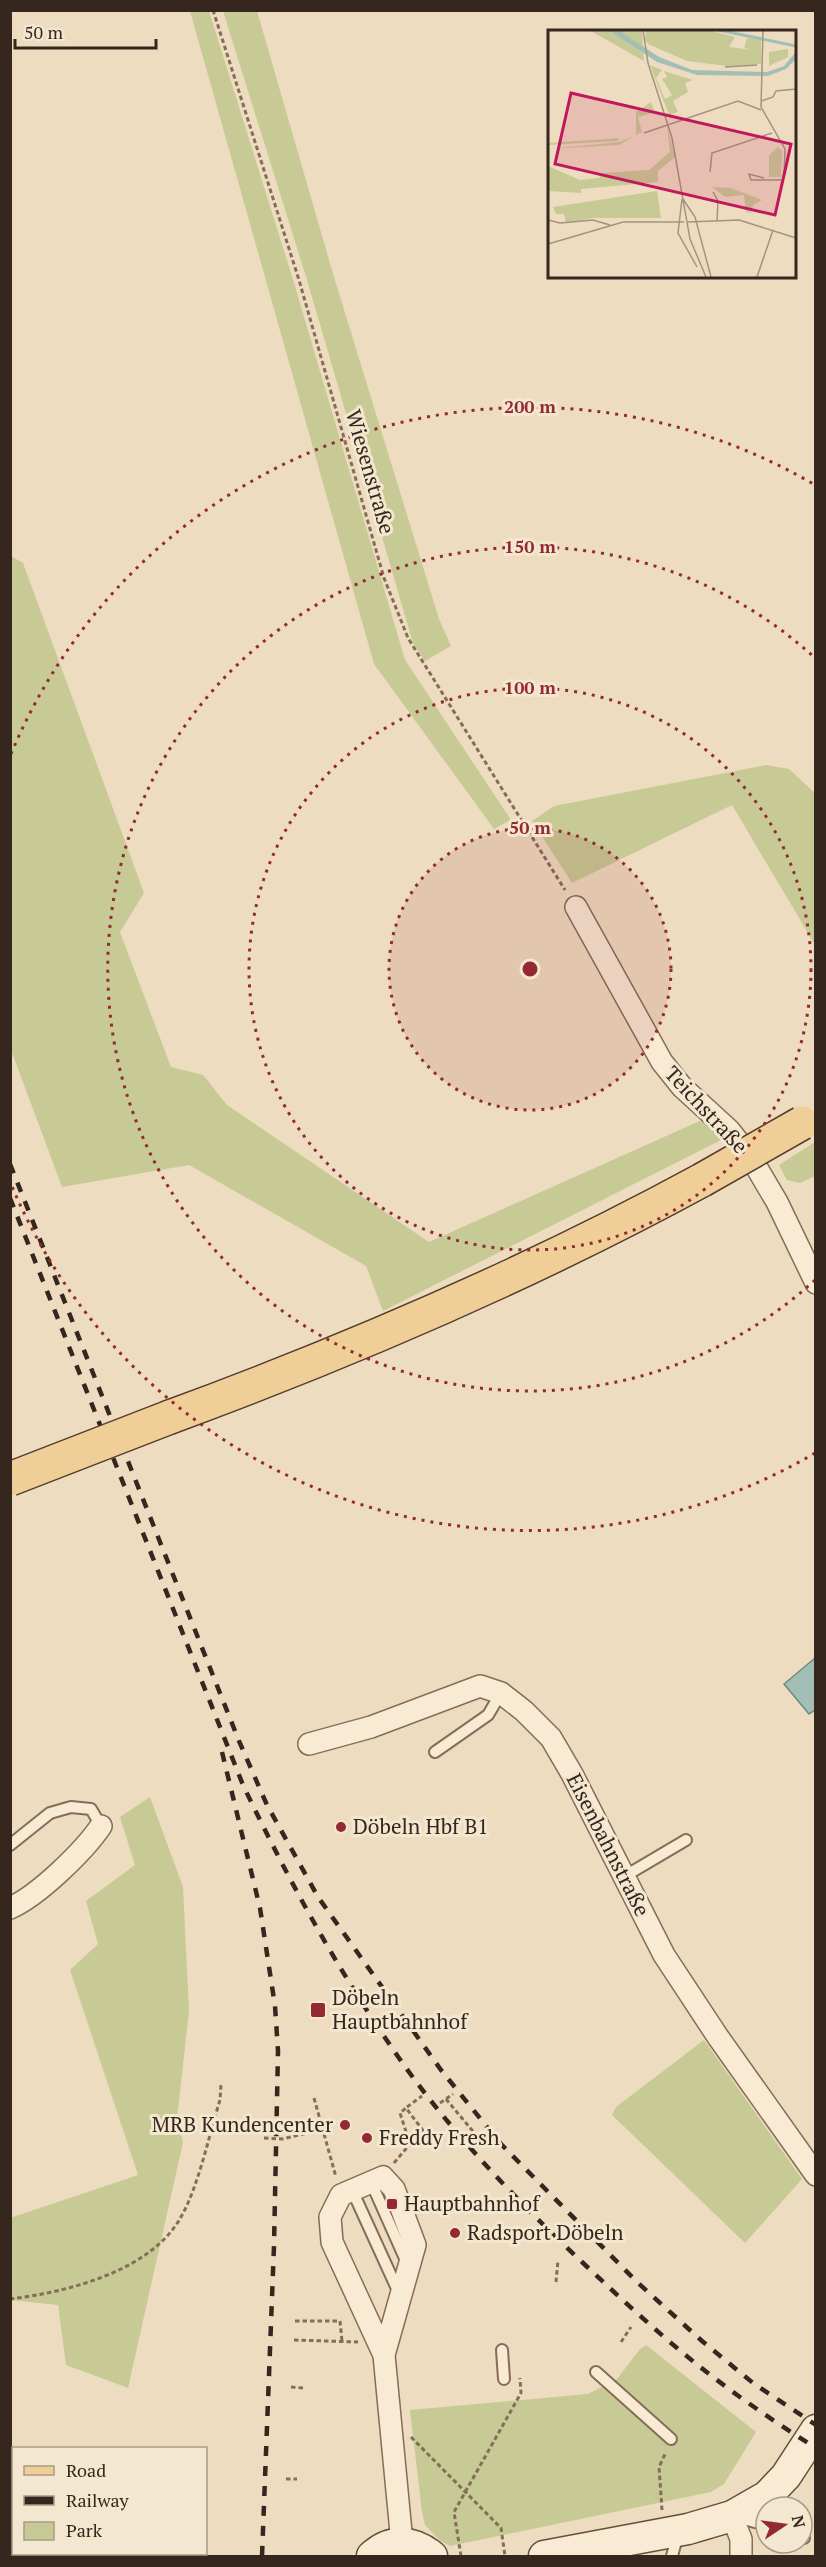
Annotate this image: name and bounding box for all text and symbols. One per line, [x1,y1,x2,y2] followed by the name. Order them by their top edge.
[15,12,156,50] scale bar
[24,20,64,44] text: 50 m
[548,30,796,278] inset map
[504,394,556,418] text: 200 m
[340,406,402,537] street label: Wiesenstraße
[504,534,556,558] text: 150 m
[504,675,556,699] text: 100 m
[509,815,551,839] text: 50 m
[520,959,540,979] centre of rings
[659,1059,755,1159] street label: Teichstraße
[561,1768,657,1921] street label: Eisenbahnstraße
[353,1812,489,1840] place label: Döbeln Hbf B1
[334,1820,348,1834] marker: Döbeln Hbf B1
[332,1983,469,2035] place label: Döbeln Hauptbahnhof
[309,2001,327,2019] marker: Döbeln Hauptbahnhof
[152,2110,333,2138] place label: MRB Kundencenter
[338,2118,352,2132] marker: MRB Kundencenter
[379,2123,500,2151] place label: Freddy Fresh
[360,2131,374,2145] marker: Freddy Fresh
[404,2189,541,2217] place label: Hauptbahnhof
[385,2197,399,2211] marker: Hauptbahnhof
[467,2218,624,2246] place label: Radsport Döbeln
[448,2226,462,2240] marker: Radsport Döbeln
[12,2447,207,2555] legend
[66,2458,106,2482] text: Road
[66,2488,130,2512] text: Railway
[754,2495,814,2555] north arrow
[787,2513,811,2530] text: N
[66,2518,103,2542] text: Park

